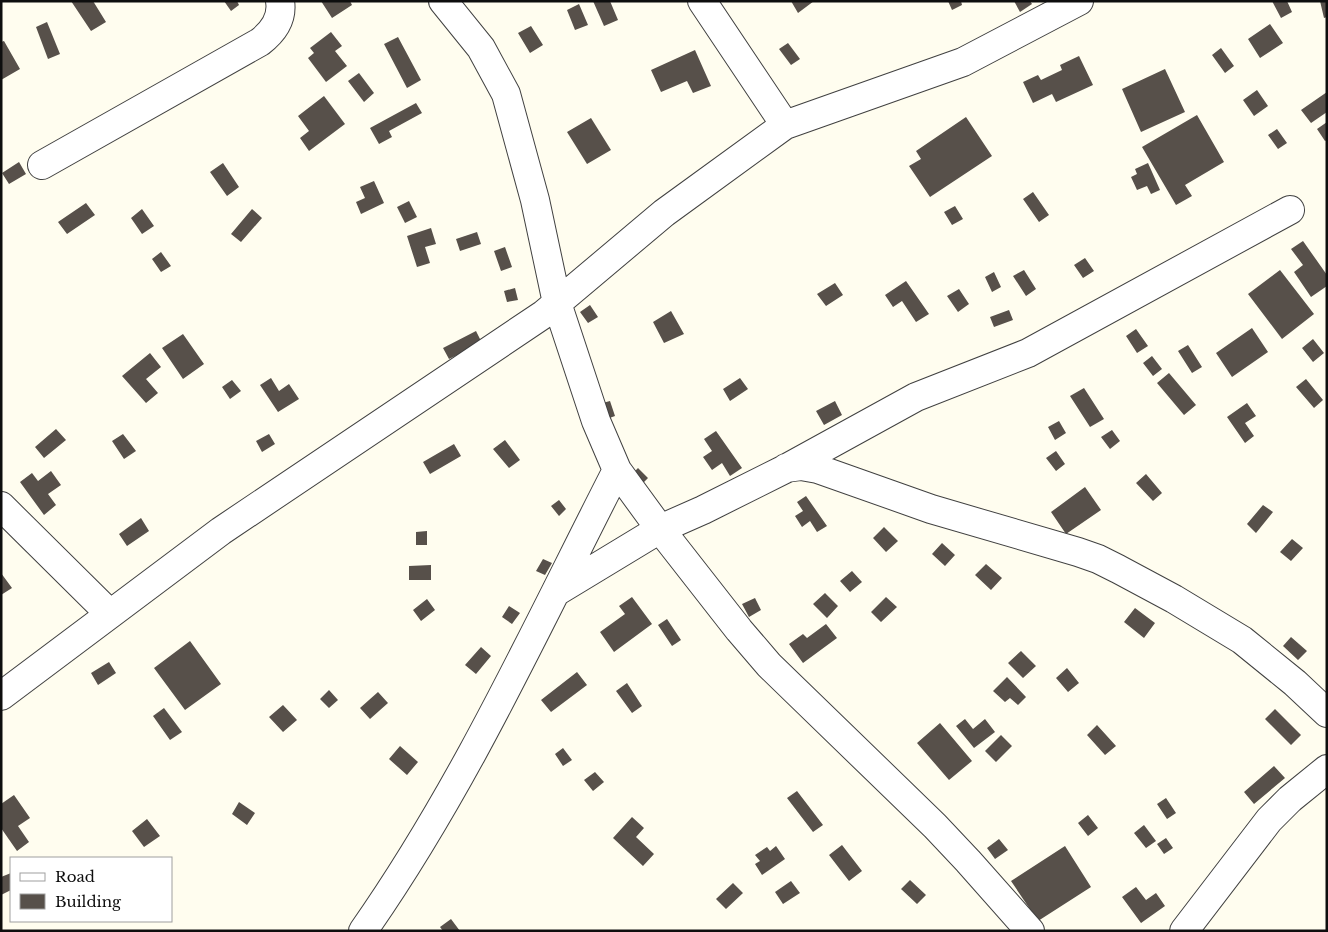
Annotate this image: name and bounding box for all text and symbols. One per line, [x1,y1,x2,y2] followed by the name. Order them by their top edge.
[10,857,172,922] legend
[55,867,95,886] text: Road
[55,892,122,911] text: Building

